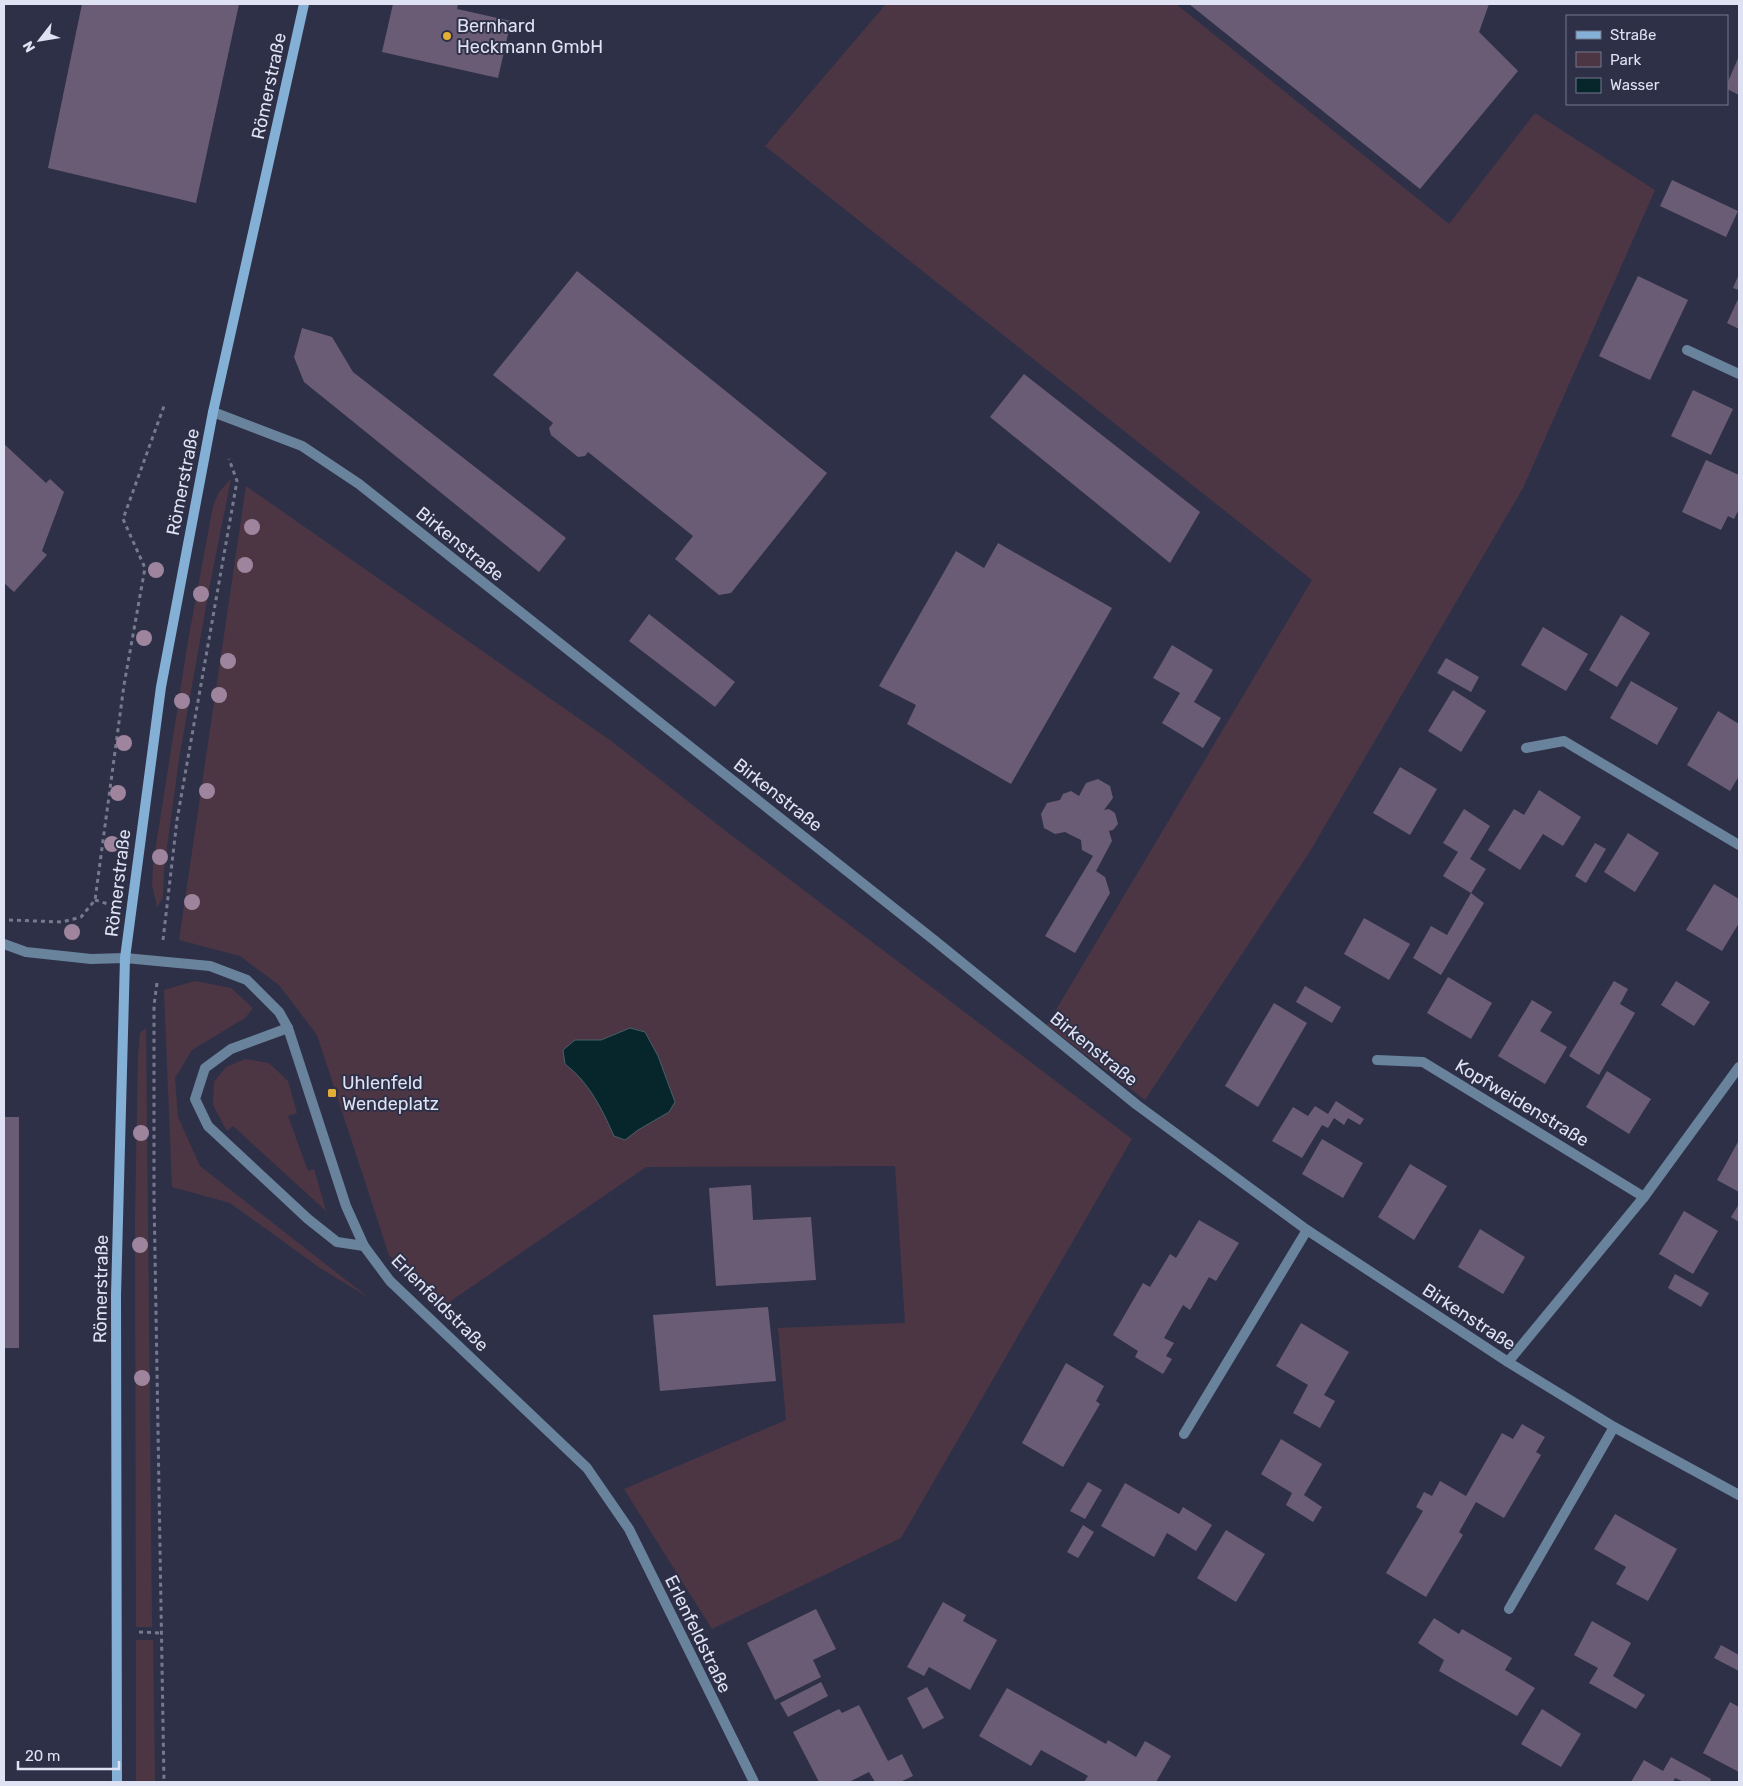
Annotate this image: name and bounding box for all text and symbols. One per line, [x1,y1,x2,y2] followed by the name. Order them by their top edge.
[15,15,65,65] north arrow
[457,15,603,58] place label: Bernhard Heckmann GmbH
[1566,15,1728,105] legend
[1610,26,1656,44] text: Straße
[441,30,453,42] marker: Bernhard Heckmann GmbH
[247,31,291,141] street label: Römerstraße
[19,38,39,55] text: N
[1610,51,1641,69] text: Park
[1610,76,1660,94] text: Wasser
[162,427,204,537] street label: Römerstraße
[412,502,508,586] street label: Birkenstraße
[729,754,827,836] street label: Birkenstraße
[100,828,136,938] street label: Römerstraße
[1046,1007,1142,1091] street label: Birkenstraße
[1451,1054,1593,1152] street label: Kopfweidenstraße
[342,1072,439,1115] place label: Uhlenfeld Wendeplatz
[326,1087,338,1099] marker: Uhlenfeld Wendeplatz
[89,1235,113,1343] street label: Römerstraße
[387,1250,493,1356] street label: Erlenfeldstraße
[1418,1279,1520,1355] street label: Birkenstraße
[660,1571,736,1697] street label: Erlenfeldstraße
[18,1738,119,1770] scale bar
[25,1747,60,1765] text: 20 m

